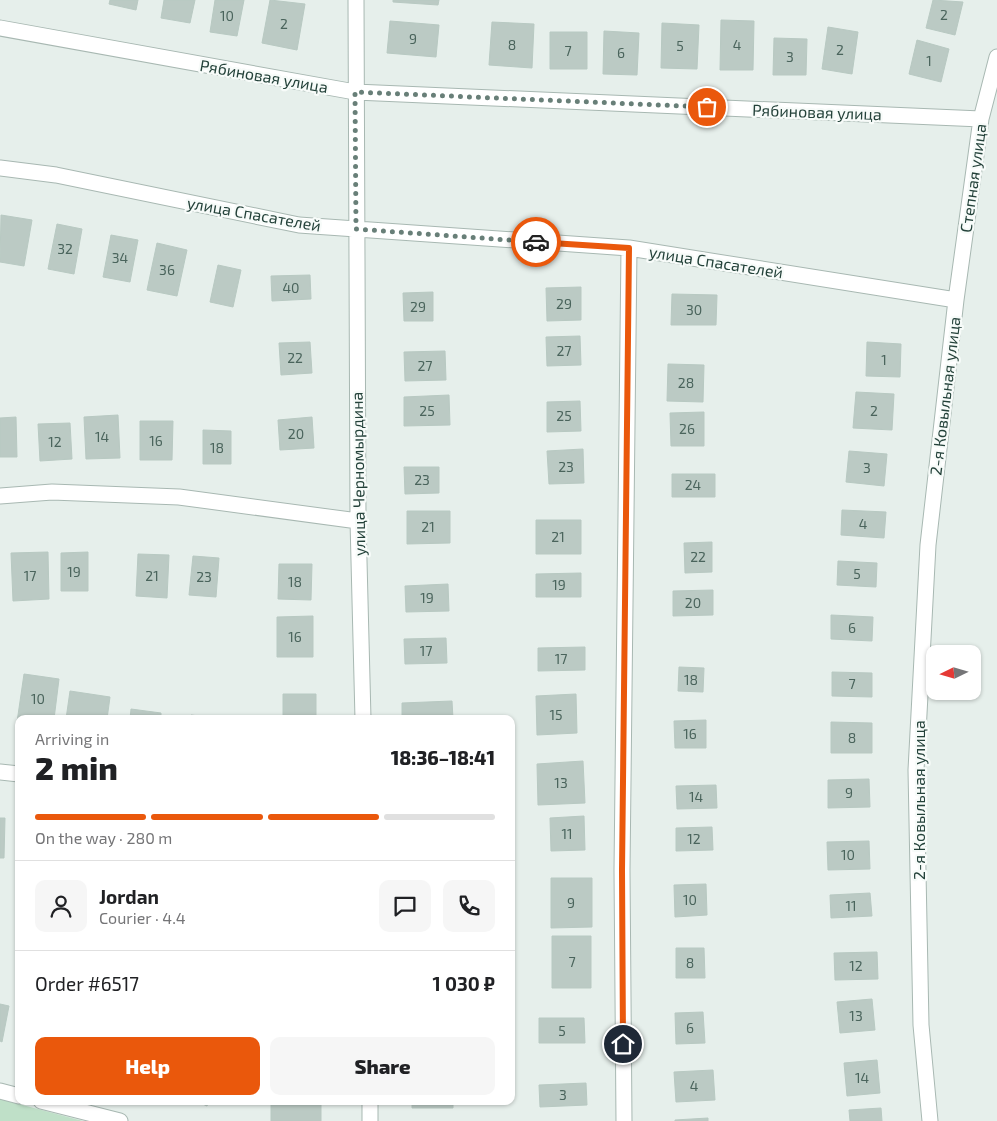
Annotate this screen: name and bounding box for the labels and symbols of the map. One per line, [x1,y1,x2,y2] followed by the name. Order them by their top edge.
[940,6,948,23] house number: 2
[220,7,234,24] house number: 10
[280,15,288,32] house number: 2
[409,30,417,47] house number: 9
[508,36,516,53] house number: 8
[733,36,741,53] house number: 4
[676,37,684,54] house number: 5
[836,41,844,58] house number: 2
[564,42,572,59] house number: 7
[617,44,625,61] house number: 6
[786,48,794,65] house number: 3
[926,52,932,69] house number: 1
[198,55,330,97] street label: Рябиновая улица
[686,86,728,128] pin
[752,100,882,124] street label: Рябиновая улица
[955,122,991,234] street label: Степная улица
[186,192,322,236] street label: улица Спасателей
[511,217,561,267] courier
[57,240,73,257] house number: 32
[648,242,784,282] street label: улица Спасателей
[112,249,128,266] house number: 34
[159,261,175,278] house number: 36
[282,279,300,296] house number: 40
[556,295,572,312] house number: 29
[410,298,426,315] house number: 29
[686,301,702,318] house number: 30
[925,315,965,477] street label: 2-я Ковыльная улица
[556,342,572,359] house number: 27
[287,349,303,366] house number: 22
[881,351,887,368] house number: 1
[417,357,433,374] house number: 27
[678,374,694,391] house number: 28
[347,392,369,556] street label: улица Черномырдина
[419,402,435,419] house number: 25
[870,402,878,419] house number: 2
[556,407,572,424] house number: 25
[679,420,695,437] house number: 26
[288,425,304,442] house number: 20
[95,428,109,445] house number: 14
[149,432,163,449] house number: 16
[48,433,62,450] house number: 12
[210,439,224,456] house number: 18
[558,458,574,475] house number: 23
[863,459,871,476] house number: 3
[414,471,430,488] house number: 23
[685,476,701,493] house number: 24
[859,515,867,532] house number: 4
[421,518,435,535] house number: 21
[551,528,565,545] house number: 21
[690,548,706,565] house number: 22
[67,563,81,580] house number: 19
[853,565,861,582] house number: 5
[24,567,36,584] house number: 17
[145,567,159,584] house number: 21
[196,568,212,585] house number: 23
[288,573,302,590] house number: 18
[552,576,566,593] house number: 19
[420,589,434,606] house number: 19
[685,594,701,611] house number: 20
[848,619,856,636] house number: 6
[288,628,302,645] house number: 16
[420,642,432,659] house number: 17
[926,645,981,700] north arrow
[555,650,567,667] house number: 17
[684,671,698,688] house number: 18
[848,675,856,692] house number: 7
[31,690,45,707] house number: 10
[549,706,563,723] house number: 15
[909,720,929,880] street label: 2-я Ковыльная улица
[683,725,697,742] house number: 16
[848,729,856,746] house number: 8
[554,774,568,791] house number: 13
[845,784,853,801] house number: 9
[689,788,703,805] house number: 14
[561,825,573,842] house number: 11
[687,830,701,847] house number: 12
[841,846,855,863] house number: 10
[683,891,697,908] house number: 10
[567,894,575,911] house number: 9
[845,897,857,914] house number: 11
[568,953,576,970] house number: 7
[686,954,694,971] house number: 8
[849,957,863,974] house number: 12
[849,1007,863,1024] house number: 13
[686,1019,694,1036] house number: 6
[558,1022,566,1039] house number: 5
[602,1023,644,1065] pin
[855,1069,869,1086] house number: 14
[690,1077,698,1094] house number: 4
[559,1086,567,1103] house number: 3

